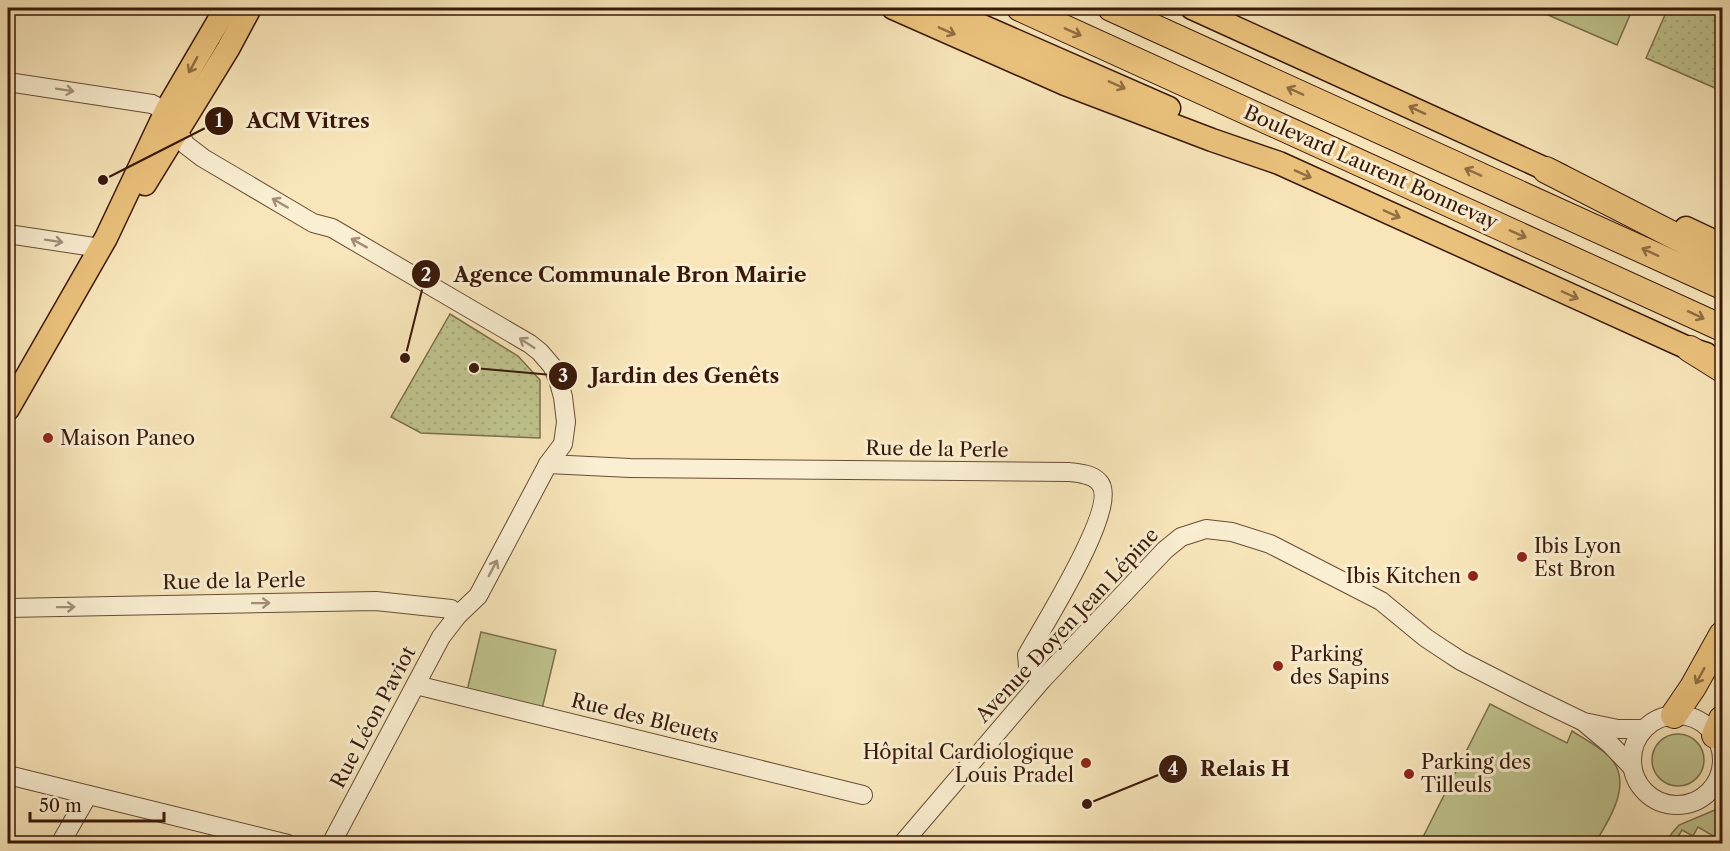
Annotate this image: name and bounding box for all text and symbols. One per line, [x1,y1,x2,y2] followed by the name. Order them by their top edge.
[937,26,955,38] one-way arrow
[1064,26,1082,38] one-way arrow
[186,56,198,73] one-way arrow
[1108,81,1126,92] one-way arrow
[55,85,75,96] one-way arrow
[1287,85,1305,97] one-way arrow
[1240,100,1503,234] street label: Boulevard Laurent Bonnevay
[204,101,382,140] callout: ACM Vitres
[1408,104,1426,116] one-way arrow
[245,108,370,133] text: ACM Vitres
[215,110,223,132] text: 1
[1464,166,1482,177] one-way arrow
[1294,168,1312,180] one-way arrow
[272,197,289,209] one-way arrow
[1383,209,1401,220] one-way arrow
[1509,228,1527,240] one-way arrow
[43,235,63,246] one-way arrow
[351,237,369,248] one-way arrow
[1642,246,1660,258] one-way arrow
[411,255,818,294] callout: Agence Communale Bron Mairie
[452,262,807,287] text: Agence Communale Bron Mairie
[421,264,431,286] text: 2
[1561,289,1579,301] one-way arrow
[1686,310,1704,322] one-way arrow
[519,336,536,348] one-way arrow
[548,356,791,395] callout: Jardin des Genêts
[587,363,779,388] text: Jardin des Genêts
[558,365,568,387] text: 3
[60,426,195,450] place label: Maison Paneo
[41,431,55,445] marker: Maison Paneo
[865,436,1009,462] street label: Rue de la Perle
[970,523,1163,728] street label: Avenue Doyen Jean Lépine
[1534,534,1622,581] place label: Ibis Lyon Est Bron
[1515,550,1529,564] marker: Ibis Lyon Est Bron
[488,560,499,578] one-way arrow
[1346,564,1461,588] place label: Ibis Kitchen
[162,568,306,594] street label: Rue de la Perle
[1466,569,1480,583] marker: Ibis Kitchen
[250,598,270,609] one-way arrow
[55,601,75,613] one-way arrow
[326,642,420,792] street label: Rue Léon Paviot
[1290,642,1390,689] place label: Parking des Sapins
[1271,659,1285,673] marker: Parking des Sapins
[1693,667,1705,684] one-way arrow
[569,688,721,748] street label: Rue des Bleuets
[863,740,1074,787] place label: Hôpital Cardiologique Louis Pradel
[1158,749,1302,788] callout: Relais H
[1421,750,1531,797] place label: Parking des Tilleuls
[1079,756,1093,770] marker: Hôpital Cardiologique Louis Pradel
[1200,756,1290,781] text: Relais H
[1168,758,1178,780] text: 4
[1402,767,1416,781] marker: Parking des Tilleuls
[30,785,164,823] scale bar
[39,795,82,817] text: 50 m

